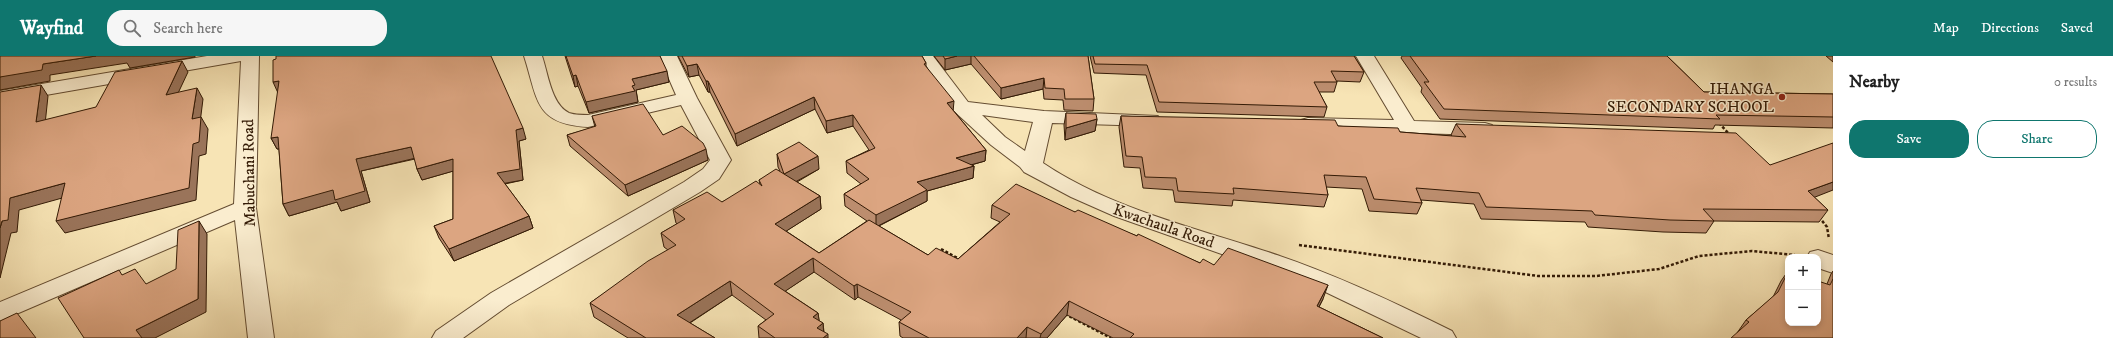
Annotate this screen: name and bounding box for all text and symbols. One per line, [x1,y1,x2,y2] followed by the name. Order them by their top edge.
[107,10,387,46] search box
[20,17,83,40] text: Wayfind
[121,17,143,39] icon: search
[153,19,223,38] text: Search here
[1933,19,1959,37] text: Map
[1981,19,2039,37] text: Directions
[2061,19,2093,37] text: Saved
[1849,71,1899,93] text: Nearby
[2054,74,2097,90] text: 0 results
[1607,79,1775,117] place label: IHANGA SECONDARY SCHOOL
[1777,92,1787,102] marker: IHANGA SECONDARY SCHOOL
[238,119,260,227] street label: Mabuchani Road
[1849,120,1969,158] button: Save
[1977,120,2097,158] button: Share
[1110,199,1217,253] street label: Kwachaula Road
[1785,254,1821,326] map controls
[1785,254,1821,290] button: +
[1785,290,1821,326] button: −

